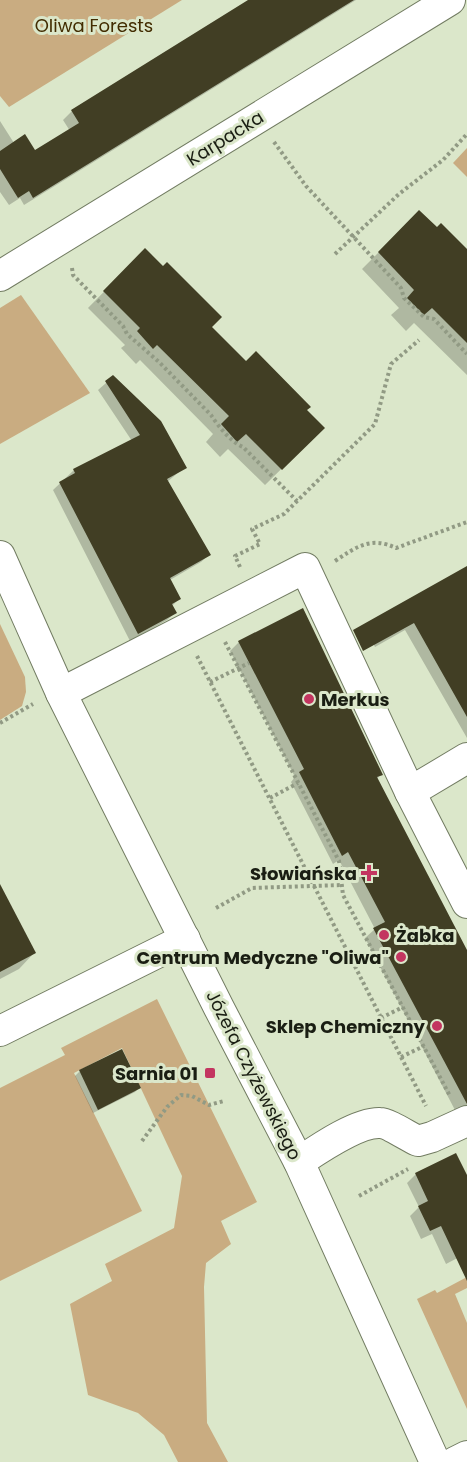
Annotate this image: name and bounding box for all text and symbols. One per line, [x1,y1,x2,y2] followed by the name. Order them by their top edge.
[35,13,153,38] park label: Oliwa Forests
[182,105,268,171] street label: Karpacka
[321,687,390,712] place label: Merkus
[302,692,316,706] marker: Merkus
[250,861,357,886] place label: Słowiańska
[362,866,376,880] marker: Słowiańska
[396,923,455,948] place label: Żabka
[377,928,391,942] marker: Żabka
[137,945,389,970] place label: Centrum Medyczne "Oliwa"
[394,950,408,964] marker: Centrum Medyczne "Oliwa"
[200,986,308,1164] street label: Józefa Czyżewskiego
[266,1014,426,1039] place label: Sklep Chemiczny
[430,1019,444,1033] marker: Sklep Chemiczny
[115,1061,198,1086] place label: Sarnia 01
[203,1066,217,1080] marker: Sarnia 01

